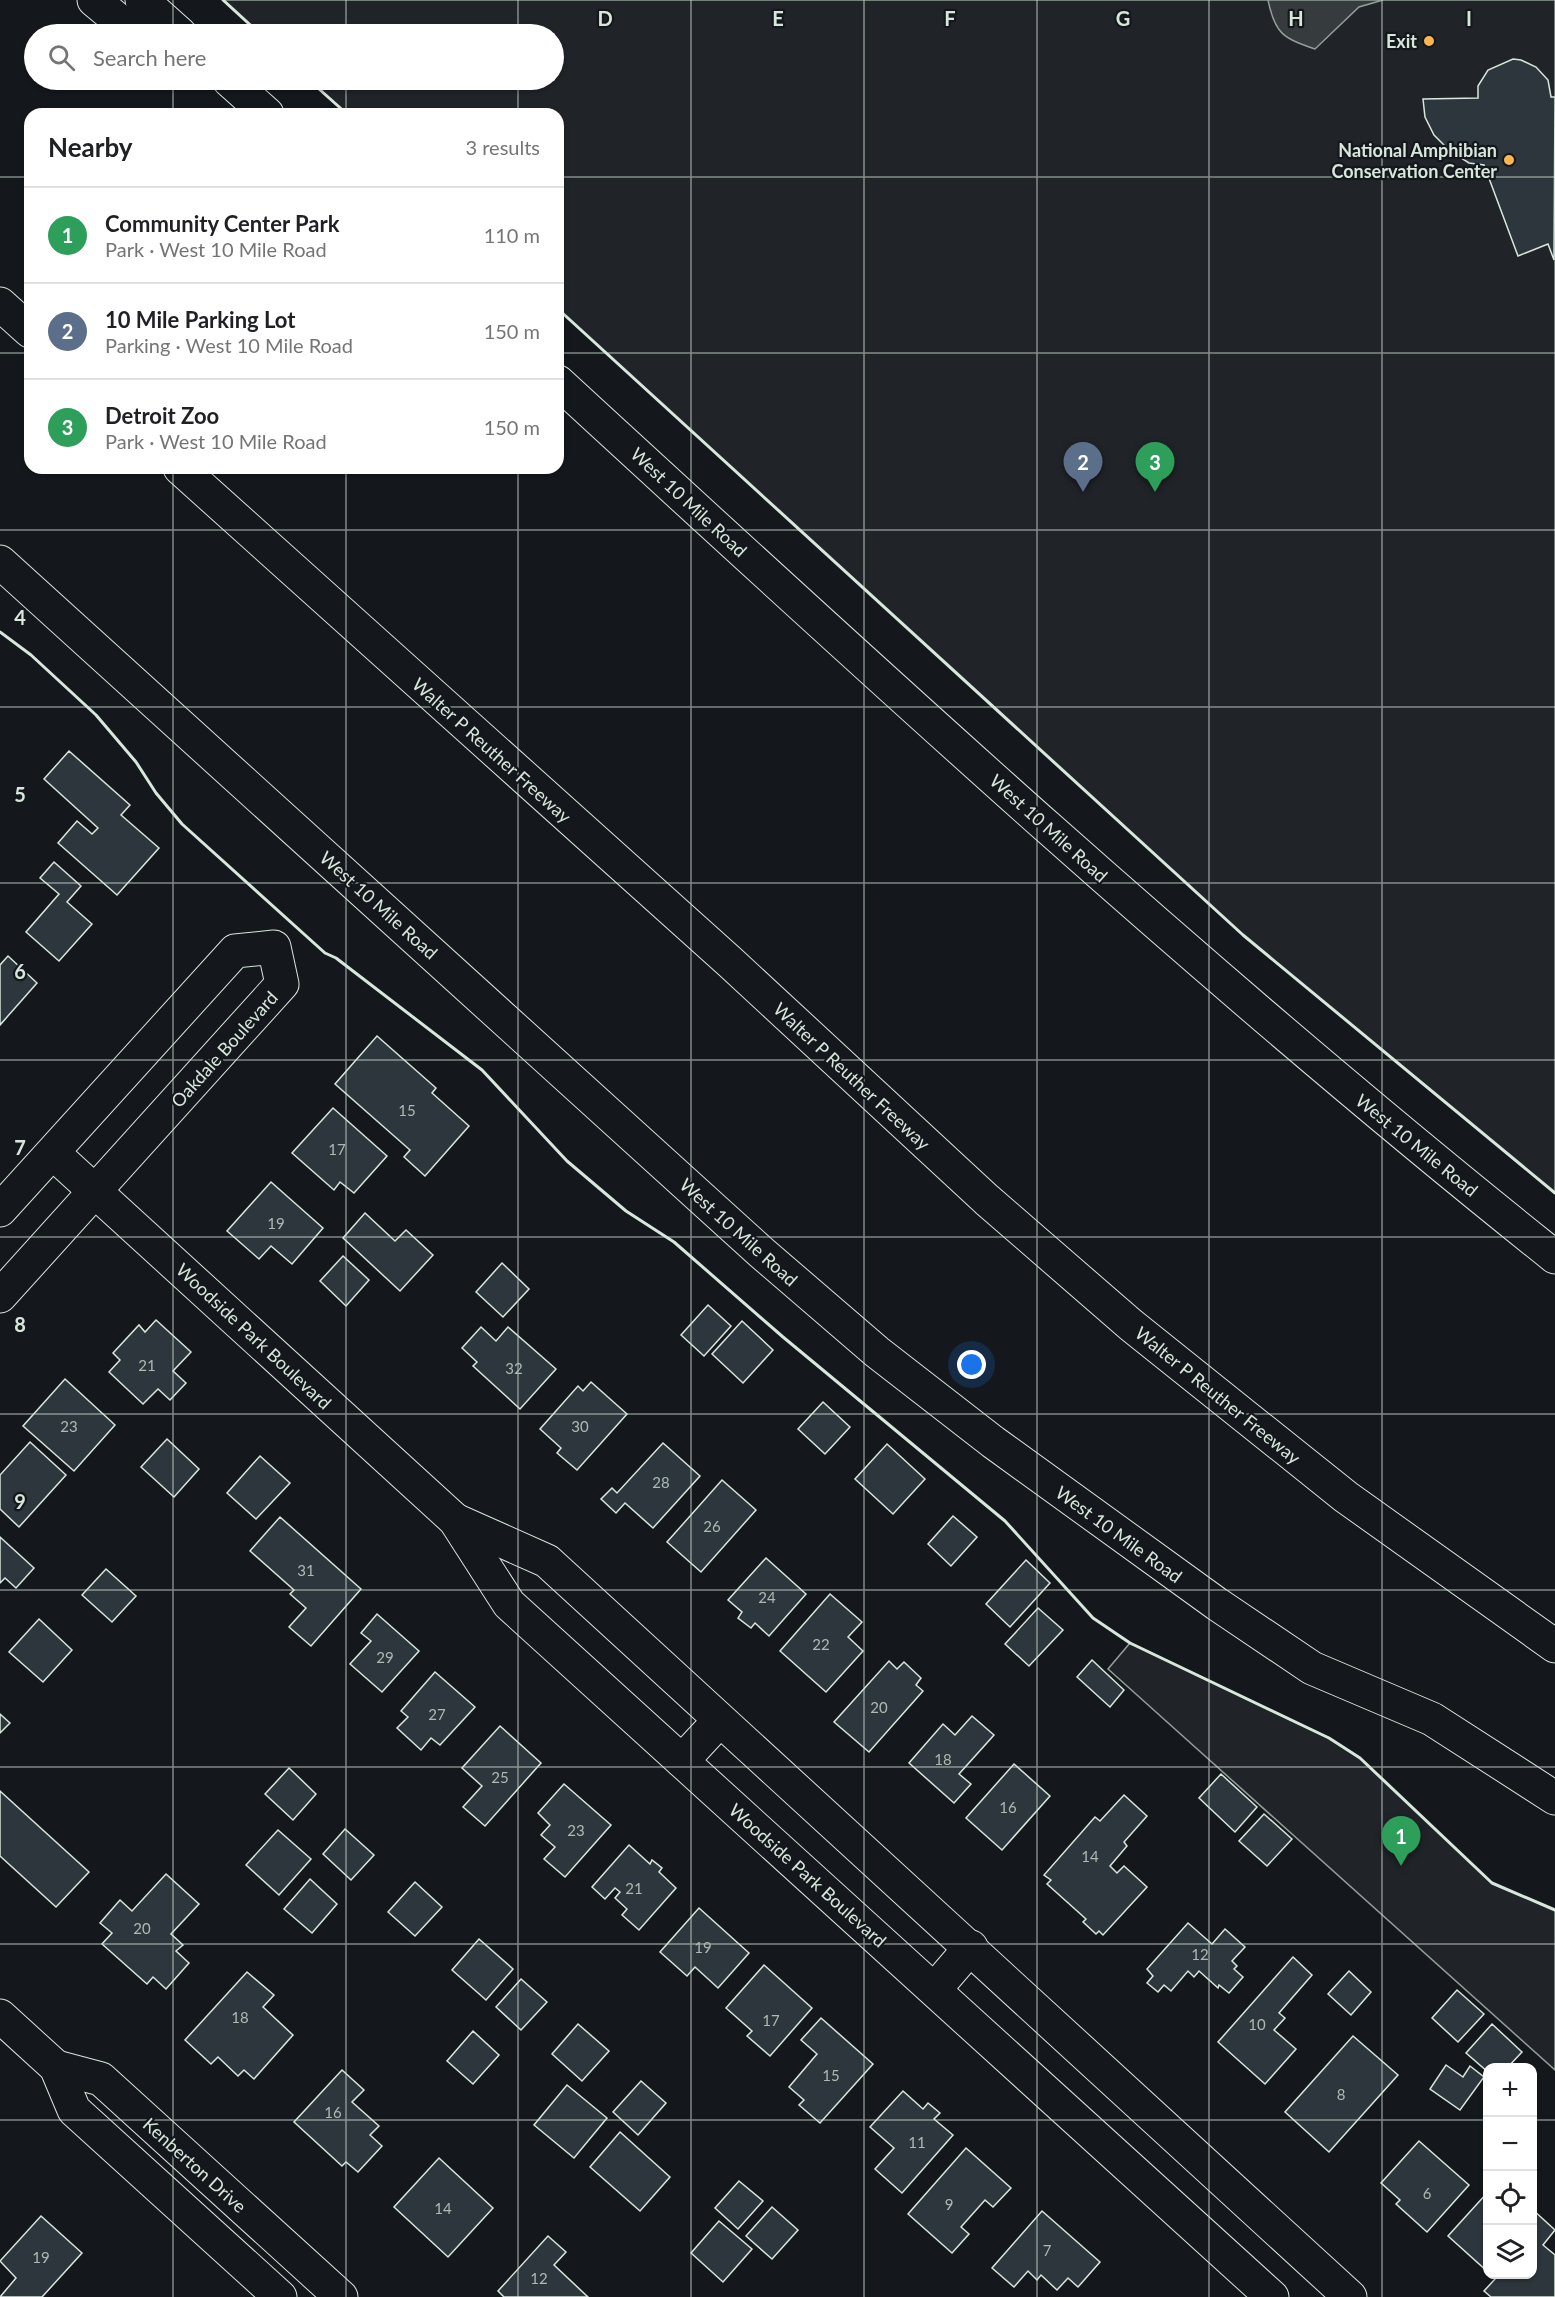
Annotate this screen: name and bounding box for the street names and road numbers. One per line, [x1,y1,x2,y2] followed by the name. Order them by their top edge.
[626,443,752,561] street label: West 10 Mile Road
[408,673,576,828] street label: Walter P Reuther Freeway
[986,769,1112,887] street label: West 10 Mile Road
[316,846,442,964] street label: West 10 Mile Road
[166,986,282,1112] street label: Oakdale Boulevard
[769,998,935,1155] street label: Walter P Reuther Freeway
[1352,1089,1482,1201] street label: West 10 Mile Road
[676,1173,802,1291] street label: West 10 Mile Road
[172,1258,336,1414] street label: Woodside Park Boulevard
[1131,1322,1306,1469] street label: Walter P Reuther Freeway
[1052,1481,1186,1587] street label: West 10 Mile Road
[725,1799,891,1951] street label: Woodside Park Boulevard
[139,2113,251,2217] street label: Kenberton Drive

